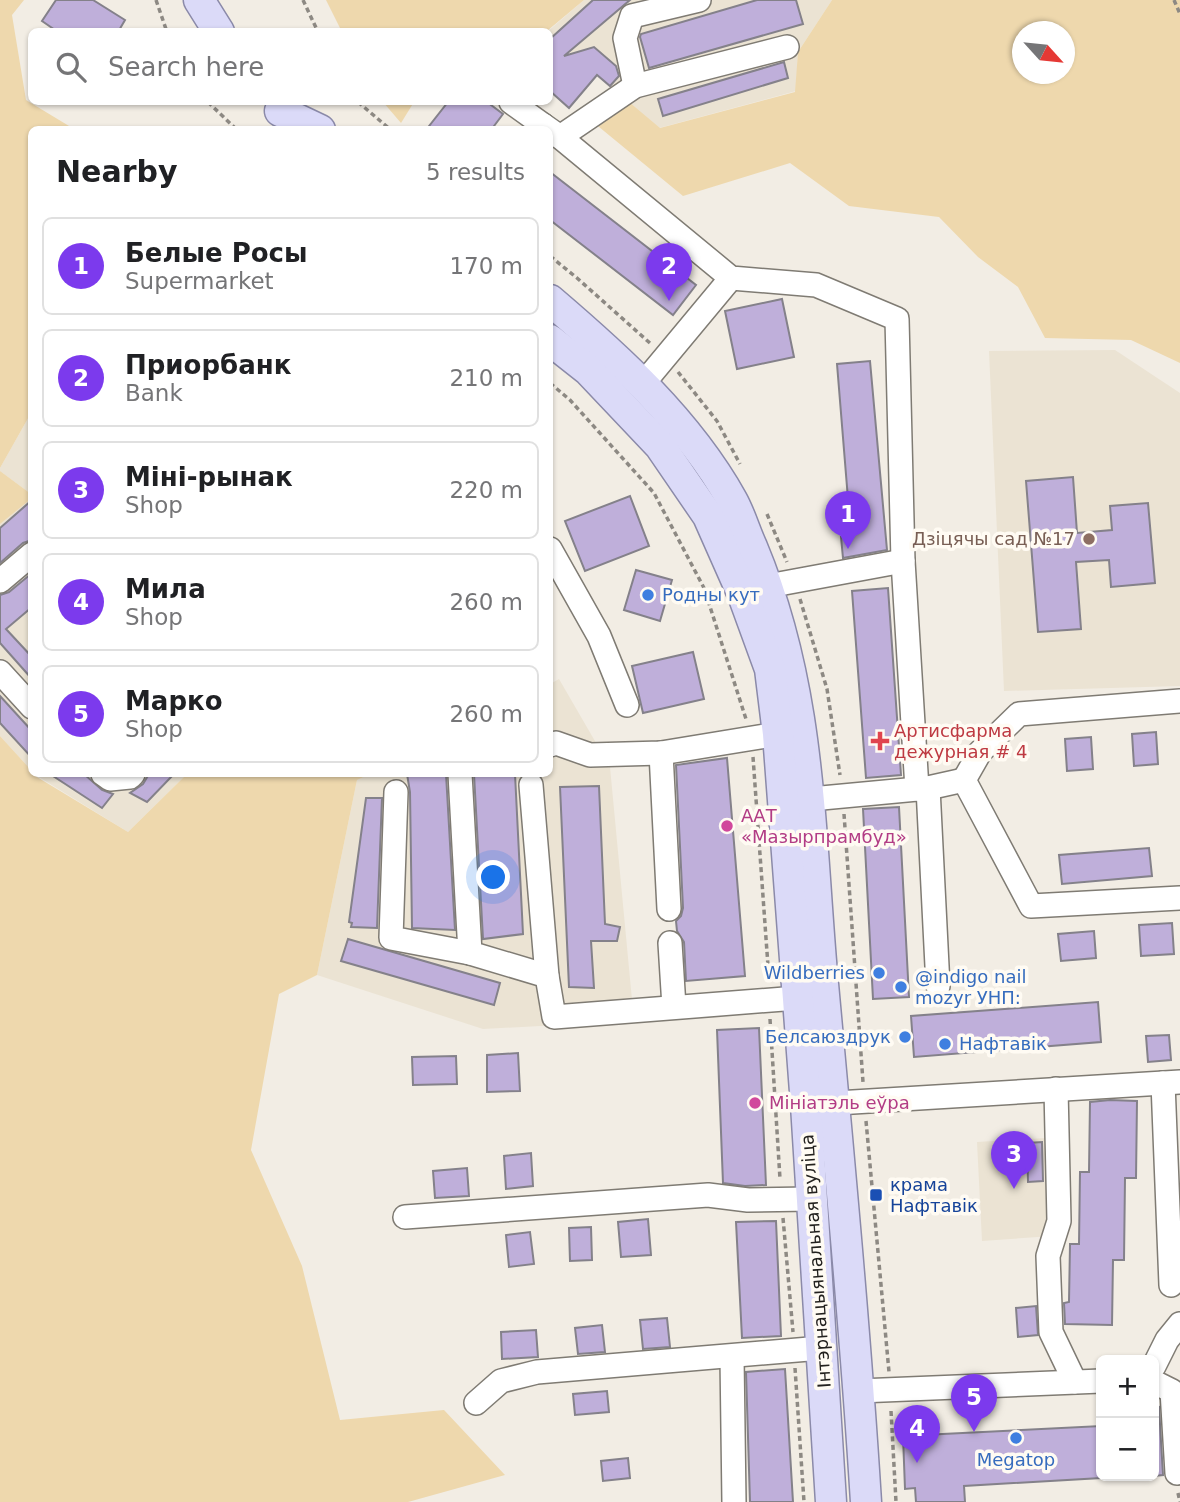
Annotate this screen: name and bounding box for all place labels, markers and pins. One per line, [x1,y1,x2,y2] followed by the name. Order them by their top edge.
[646,243,692,301] pin: 2
[825,491,871,549] pin: 1
[912,528,1075,549] place label: Дзіцячы сад №17
[1081,531,1097,547] marker: Дзіцячы сад №17
[662,584,760,605] place label: Родны кут
[640,587,656,603] marker: Родны кут
[894,720,1027,762] place label: Артисфарма дежурная # 4
[872,733,888,749] marker: Артисфарма дежурная # 4
[741,805,907,847] place label: ААТ «Мазырпрамбуд»
[719,818,735,834] marker: ААТ «Мазырпрамбуд»
[764,962,865,983] place label: Wildberries
[871,965,887,981] marker: Wildberries
[915,966,1026,1008] place label: @indigo nail mozyr УНП:
[893,979,909,995] marker: @indigo nail mozyr УНП:
[765,1026,891,1047] place label: Белсаюздрук
[897,1029,913,1045] marker: Белсаюздрук
[959,1033,1047,1054] place label: Нафтавік
[937,1036,953,1052] marker: Нафтавік
[769,1092,910,1113] place label: Мініатэль еўра
[747,1095,763,1111] marker: Мініатэль еўра
[991,1131,1037,1189] pin: 3
[890,1174,978,1216] place label: крама Нафтавік
[868,1187,884,1203] marker: крама Нафтавік
[951,1374,997,1432] pin: 5
[894,1405,940,1463] pin: 4
[1008,1430,1024,1446] marker: Megatop
[977,1449,1055,1470] place label: Megatop

